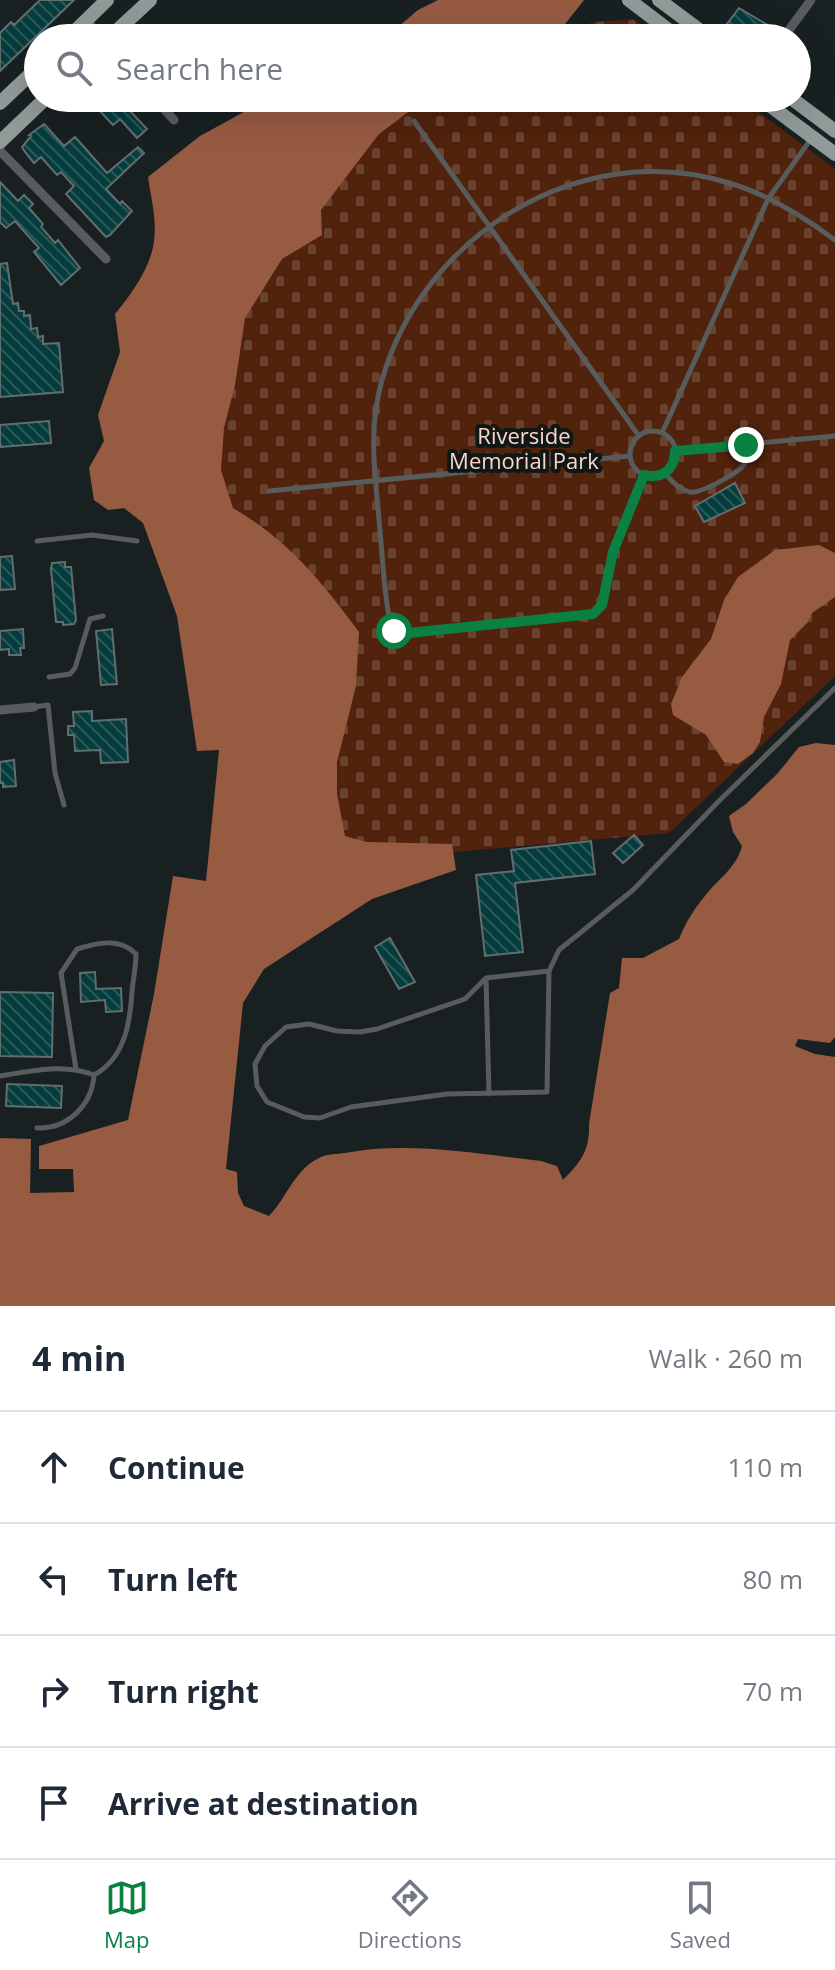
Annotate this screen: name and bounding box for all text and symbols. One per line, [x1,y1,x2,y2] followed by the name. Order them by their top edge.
[24,24,811,112] search box
[52,46,96,90] icon: search
[116,48,283,89] text: Search here
[449,420,599,475] park label: Riverside Memorial Park
[728,427,764,463] route end
[376,613,412,649] route start
[32,1335,126,1381] text: 4 min
[649,1340,803,1376] text: Walk · 260 m
[32,1445,76,1489] icon: ahead
[108,1447,245,1488] text: Continue
[728,1449,803,1485] text: 110 m
[32,1557,76,1601] icon: left
[108,1559,238,1600] text: Turn left
[742,1561,803,1597] text: 80 m
[32,1669,76,1713] icon: right
[108,1671,259,1712] text: Turn right
[742,1673,803,1709] text: 70 m
[32,1781,76,1825] icon: arrive
[108,1783,419,1824] text: Arrive at destination
[104,1876,150,1954] tab: Map
[358,1876,462,1954] tab: Directions
[670,1876,731,1954] tab: Saved

